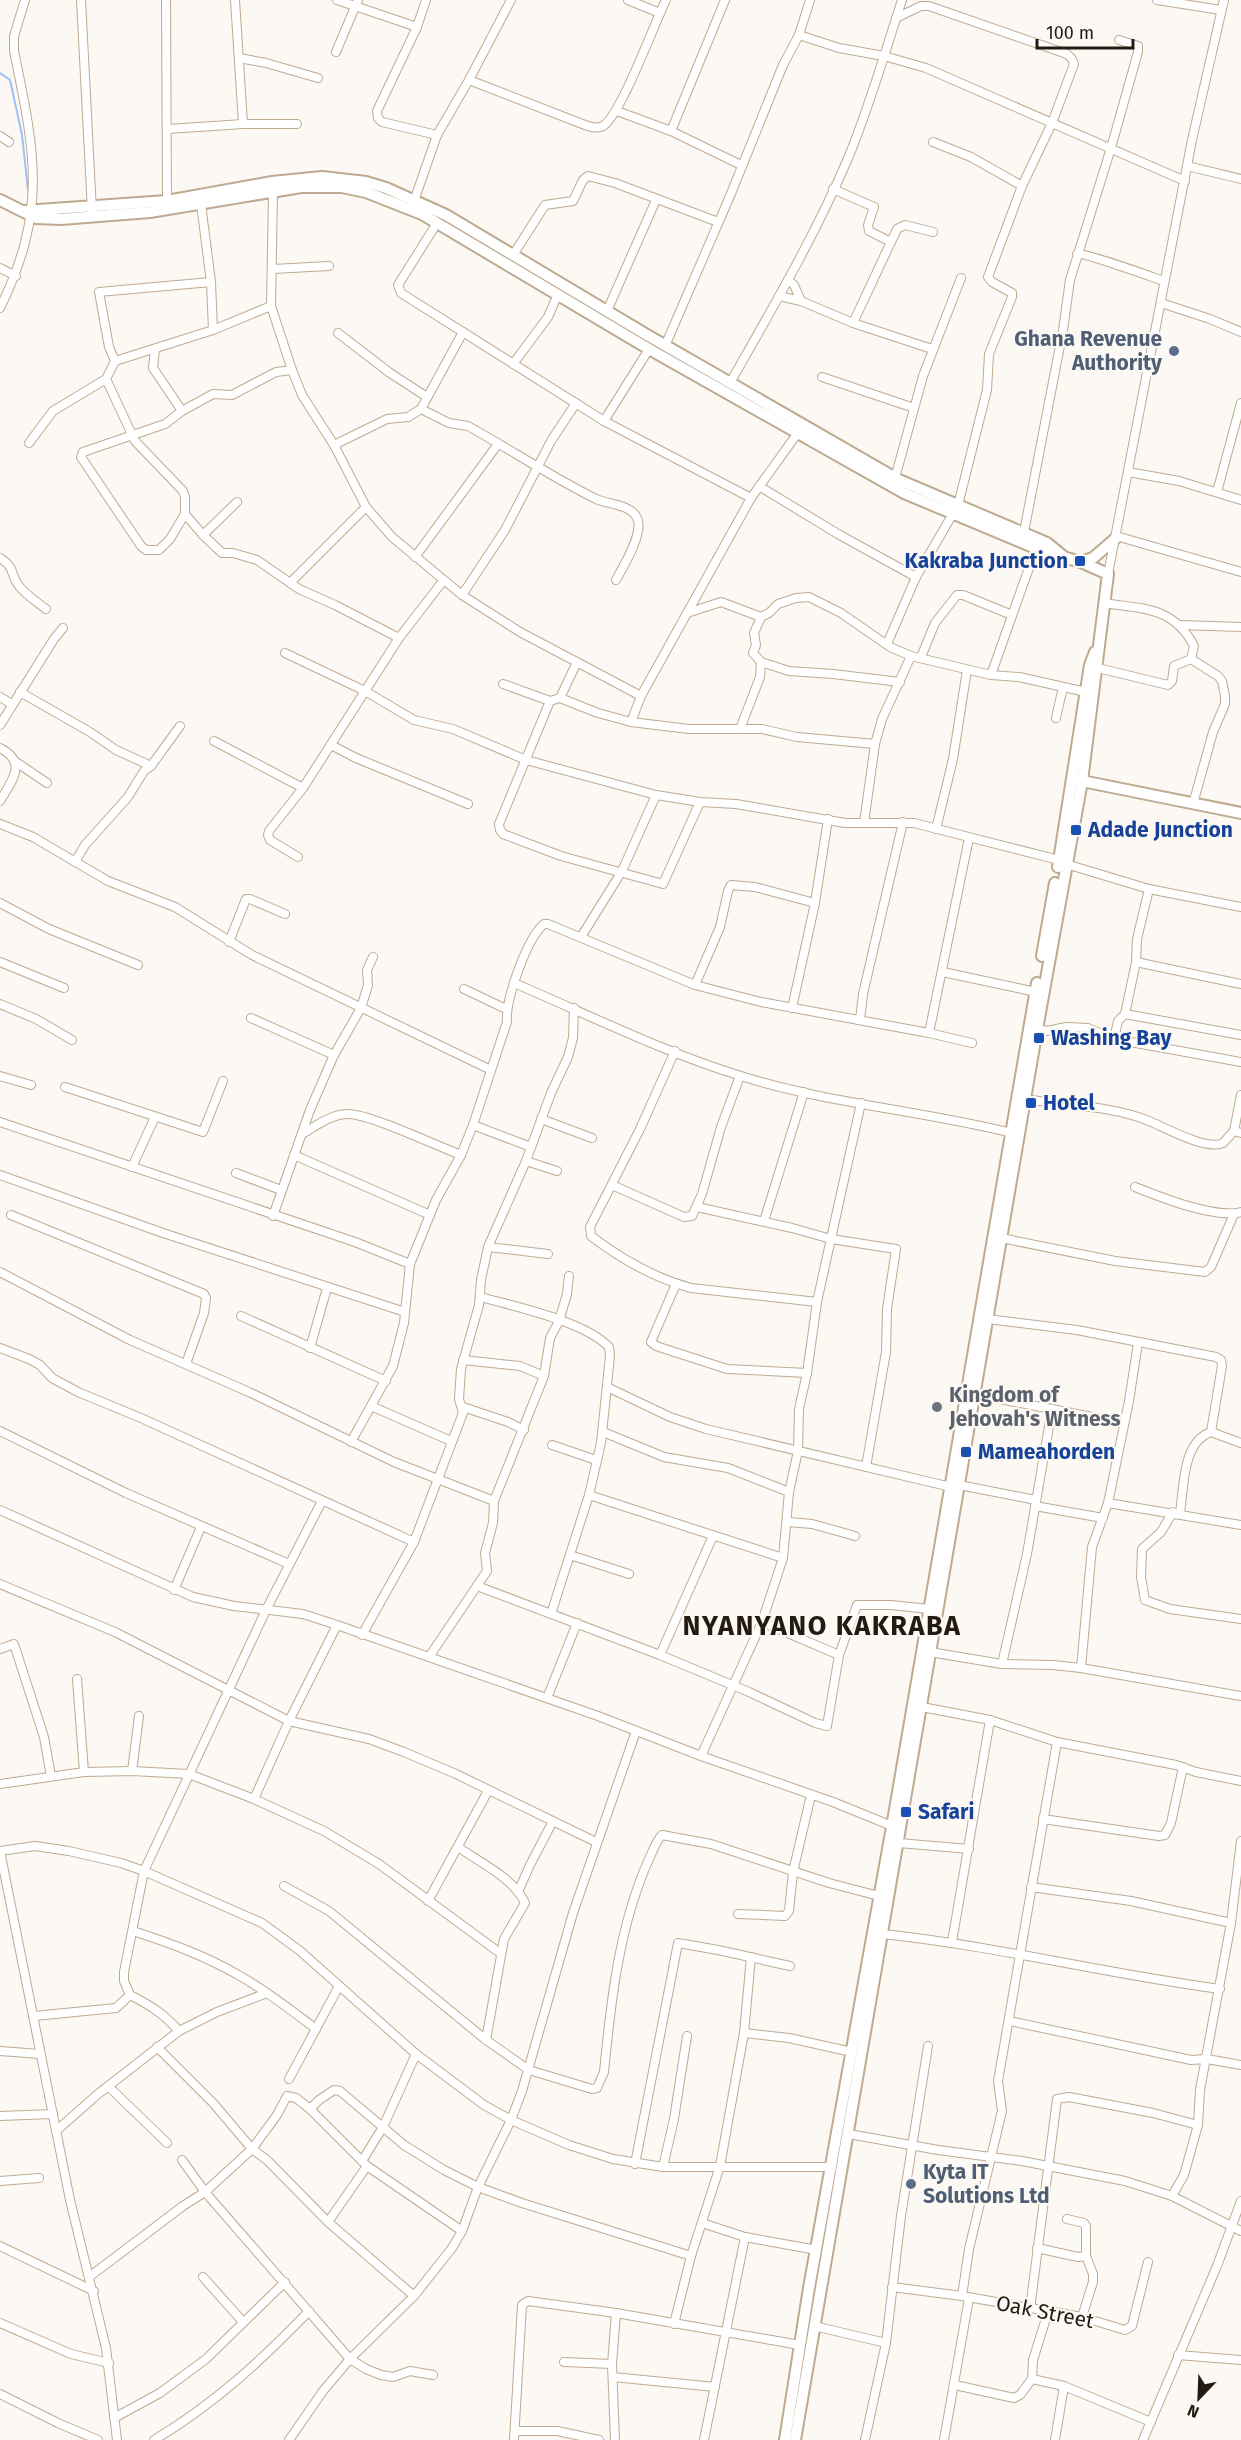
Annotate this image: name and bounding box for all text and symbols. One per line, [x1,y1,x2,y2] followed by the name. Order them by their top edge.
[1037,12,1133,50] scale bar
[1046,22,1094,44] text: 100 m
[1014,326,1162,376] place label: Ghana Revenue Authority
[1167,344,1181,358] marker: Ghana Revenue Authority
[905,548,1068,574] place label: Kakraba Junction
[1073,554,1087,568] marker: Kakraba Junction
[1087,817,1233,843] place label: Adade Junction
[1069,823,1083,837] marker: Adade Junction
[1051,1025,1171,1051] place label: Washing Bay
[1032,1031,1046,1045] marker: Washing Bay
[1043,1090,1096,1116] place label: Hotel
[1024,1096,1038,1110] marker: Hotel
[948,1382,1121,1432] place label: Kingdom of Jehovah's Witness
[930,1400,944,1414] marker: Kingdom of Jehovah's Witness
[978,1439,1115,1465] place label: Mameahorden
[959,1445,973,1459] marker: Mameahorden
[683,1610,961,1642] district label: NYANYANO KAKRABA
[918,1799,974,1825] place label: Safari
[899,1805,913,1819] marker: Safari
[923,2159,1050,2209] place label: Kyta IT Solutions Ltd
[904,2177,918,2191] marker: Kyta IT Solutions Ltd
[994,2290,1096,2334] street label: Oak Street
[1169,2368,1229,2428] north arrow
[1185,2401,1202,2422] text: N

